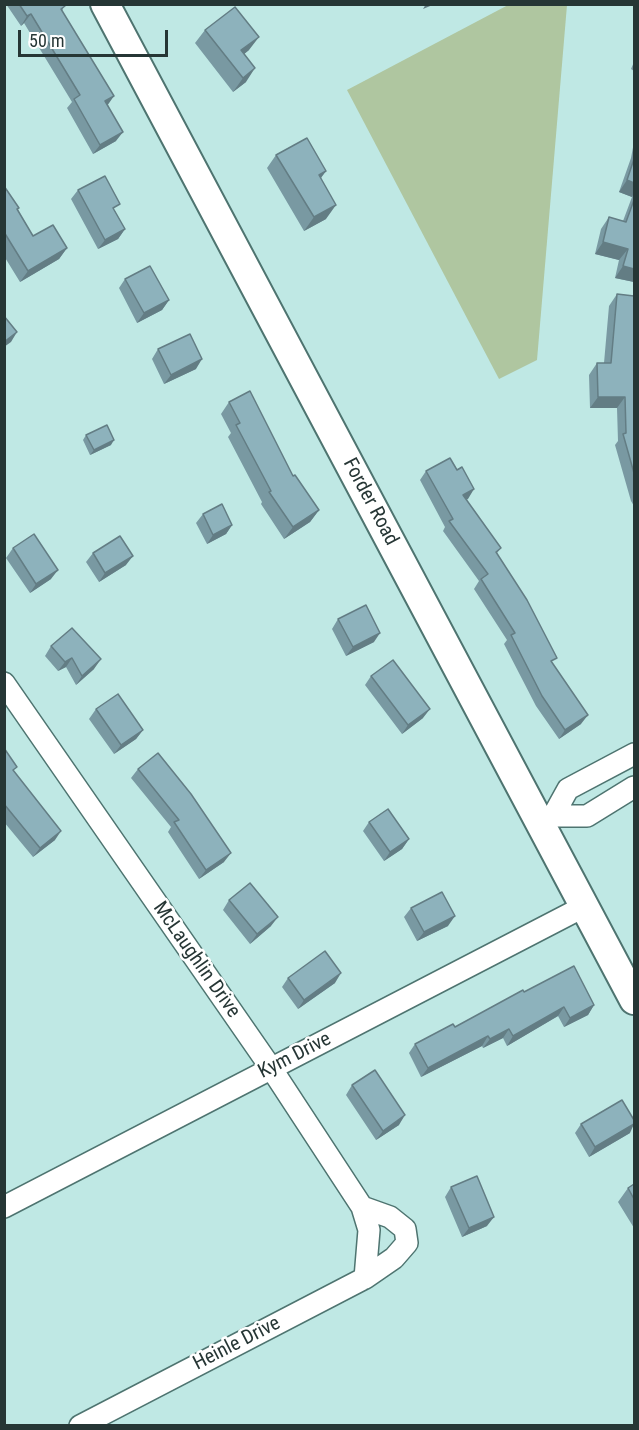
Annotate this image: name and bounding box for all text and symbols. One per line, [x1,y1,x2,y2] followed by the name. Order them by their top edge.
[21,18,171,56] scale bar
[29,30,64,51] text: 50 m
[337,454,403,550] street label: Forder Road
[147,897,245,1023] street label: McLaughlin Drive
[255,1028,335,1084] street label: Kym Drive
[189,1312,285,1376] street label: Heinle Drive

